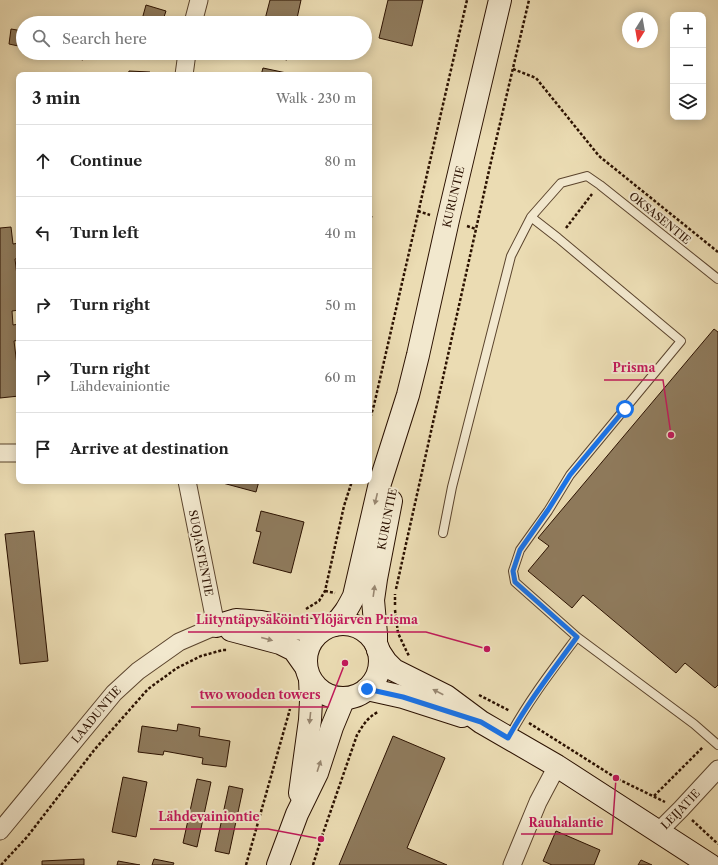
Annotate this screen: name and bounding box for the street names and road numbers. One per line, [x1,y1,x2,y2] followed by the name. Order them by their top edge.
[440,164,468,229] street label: KURUNTIE
[626,189,694,247] street label: OKSASENTIE
[374,487,400,551] street label: KURUNTIE
[186,509,216,598] street label: SUOJASTENTIE
[68,683,124,746] street label: LAADUNTIE
[658,786,703,832] street label: LEIJATIE

